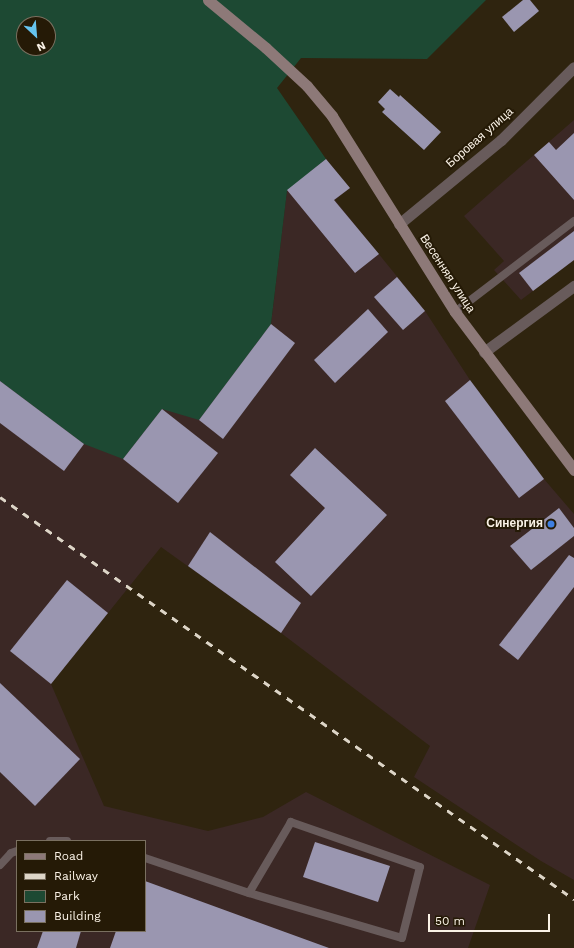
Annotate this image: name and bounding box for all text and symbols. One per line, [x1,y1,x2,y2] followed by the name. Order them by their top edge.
[16,16,56,56] north arrow
[35,39,48,54] text: N
[443,105,517,171] street label: Боровая улица
[416,232,478,316] street label: Весенняя улица
[486,517,543,531] place label: Синергия
[546,519,556,529] marker: Синергия
[16,840,146,932] legend
[54,849,83,863] text: Road
[54,869,98,883] text: Railway
[54,889,80,903] text: Park
[430,906,552,932] scale bar
[54,909,101,923] text: Building
[435,914,465,928] text: 50 m

